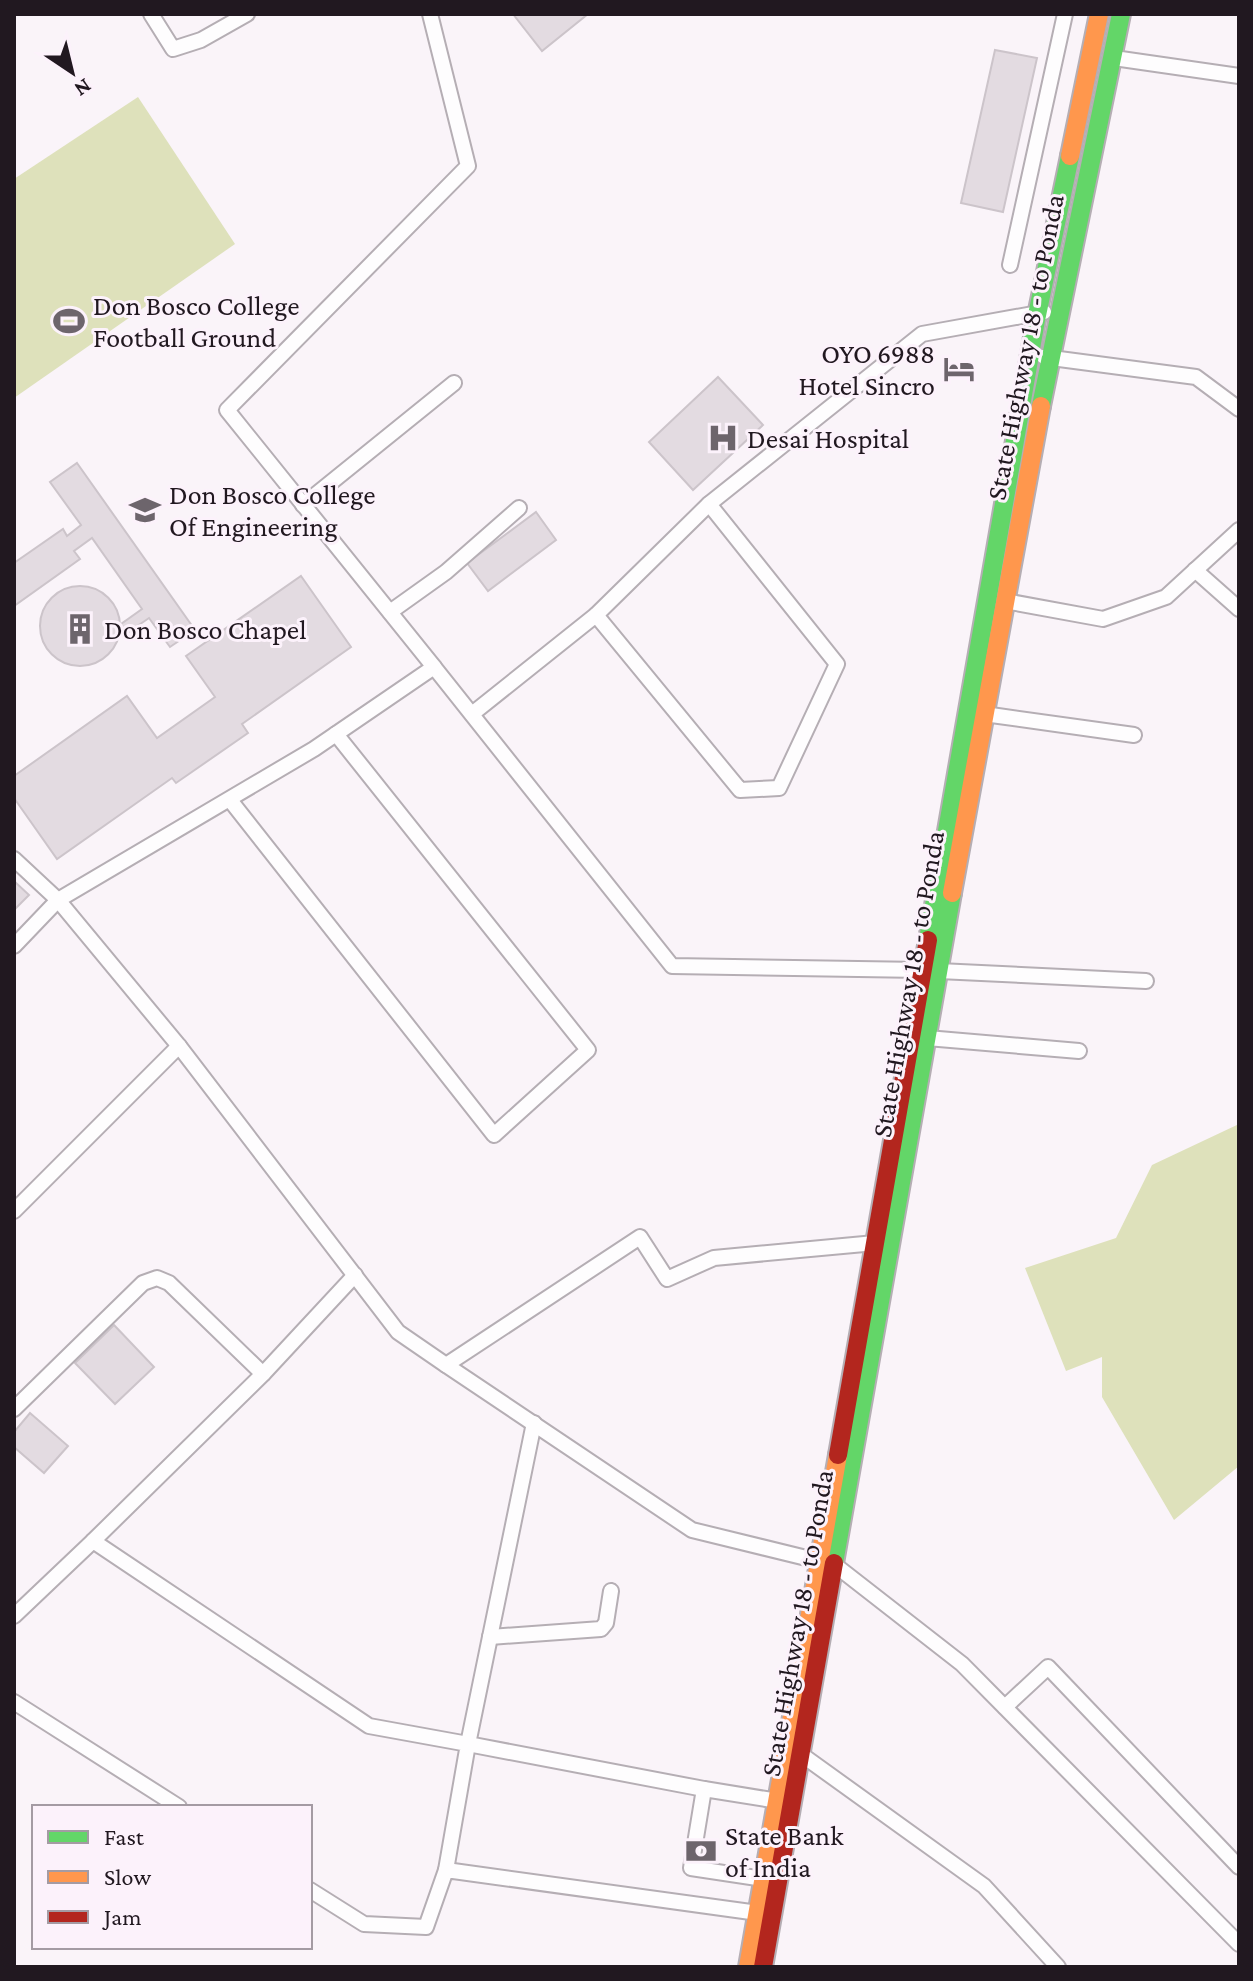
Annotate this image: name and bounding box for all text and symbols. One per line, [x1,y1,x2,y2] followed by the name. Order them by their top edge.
[32,32,112,112] north arrow
[70,73,96,103] text: N
[980,191,1070,503] street label: State Highway 18 - to Ponda
[93,290,300,353] place label: Don Bosco College Football Ground
[52,304,86,338] sports icon: Don Bosco College Football Ground
[798,338,935,401] place label: OYO 6988 Hotel Sincro
[942,352,976,386] hotel icon: OYO 6988 Hotel Sincro
[706,421,740,455] hospital icon: Desai Hospital
[747,423,909,454] place label: Desai Hospital
[169,479,376,542] place label: Don Bosco College Of Engineering
[128,493,162,527] school or university icon: Don Bosco College Of Engineering
[63,612,97,646] building icon: Don Bosco Chapel
[104,614,307,645] place label: Don Bosco Chapel
[866,828,950,1140] street label: State Highway 18 - to Ponda
[755,1467,839,1779] street label: State Highway 18 - to Ponda
[32,1805,312,1949] legend
[725,1820,844,1883] place label: State Bank of India
[104,1823,145,1850] text: Fast
[684,1834,718,1868] bank icon: State Bank of India
[104,1863,151,1890] text: Slow
[102,1903,142,1930] text: Jam

